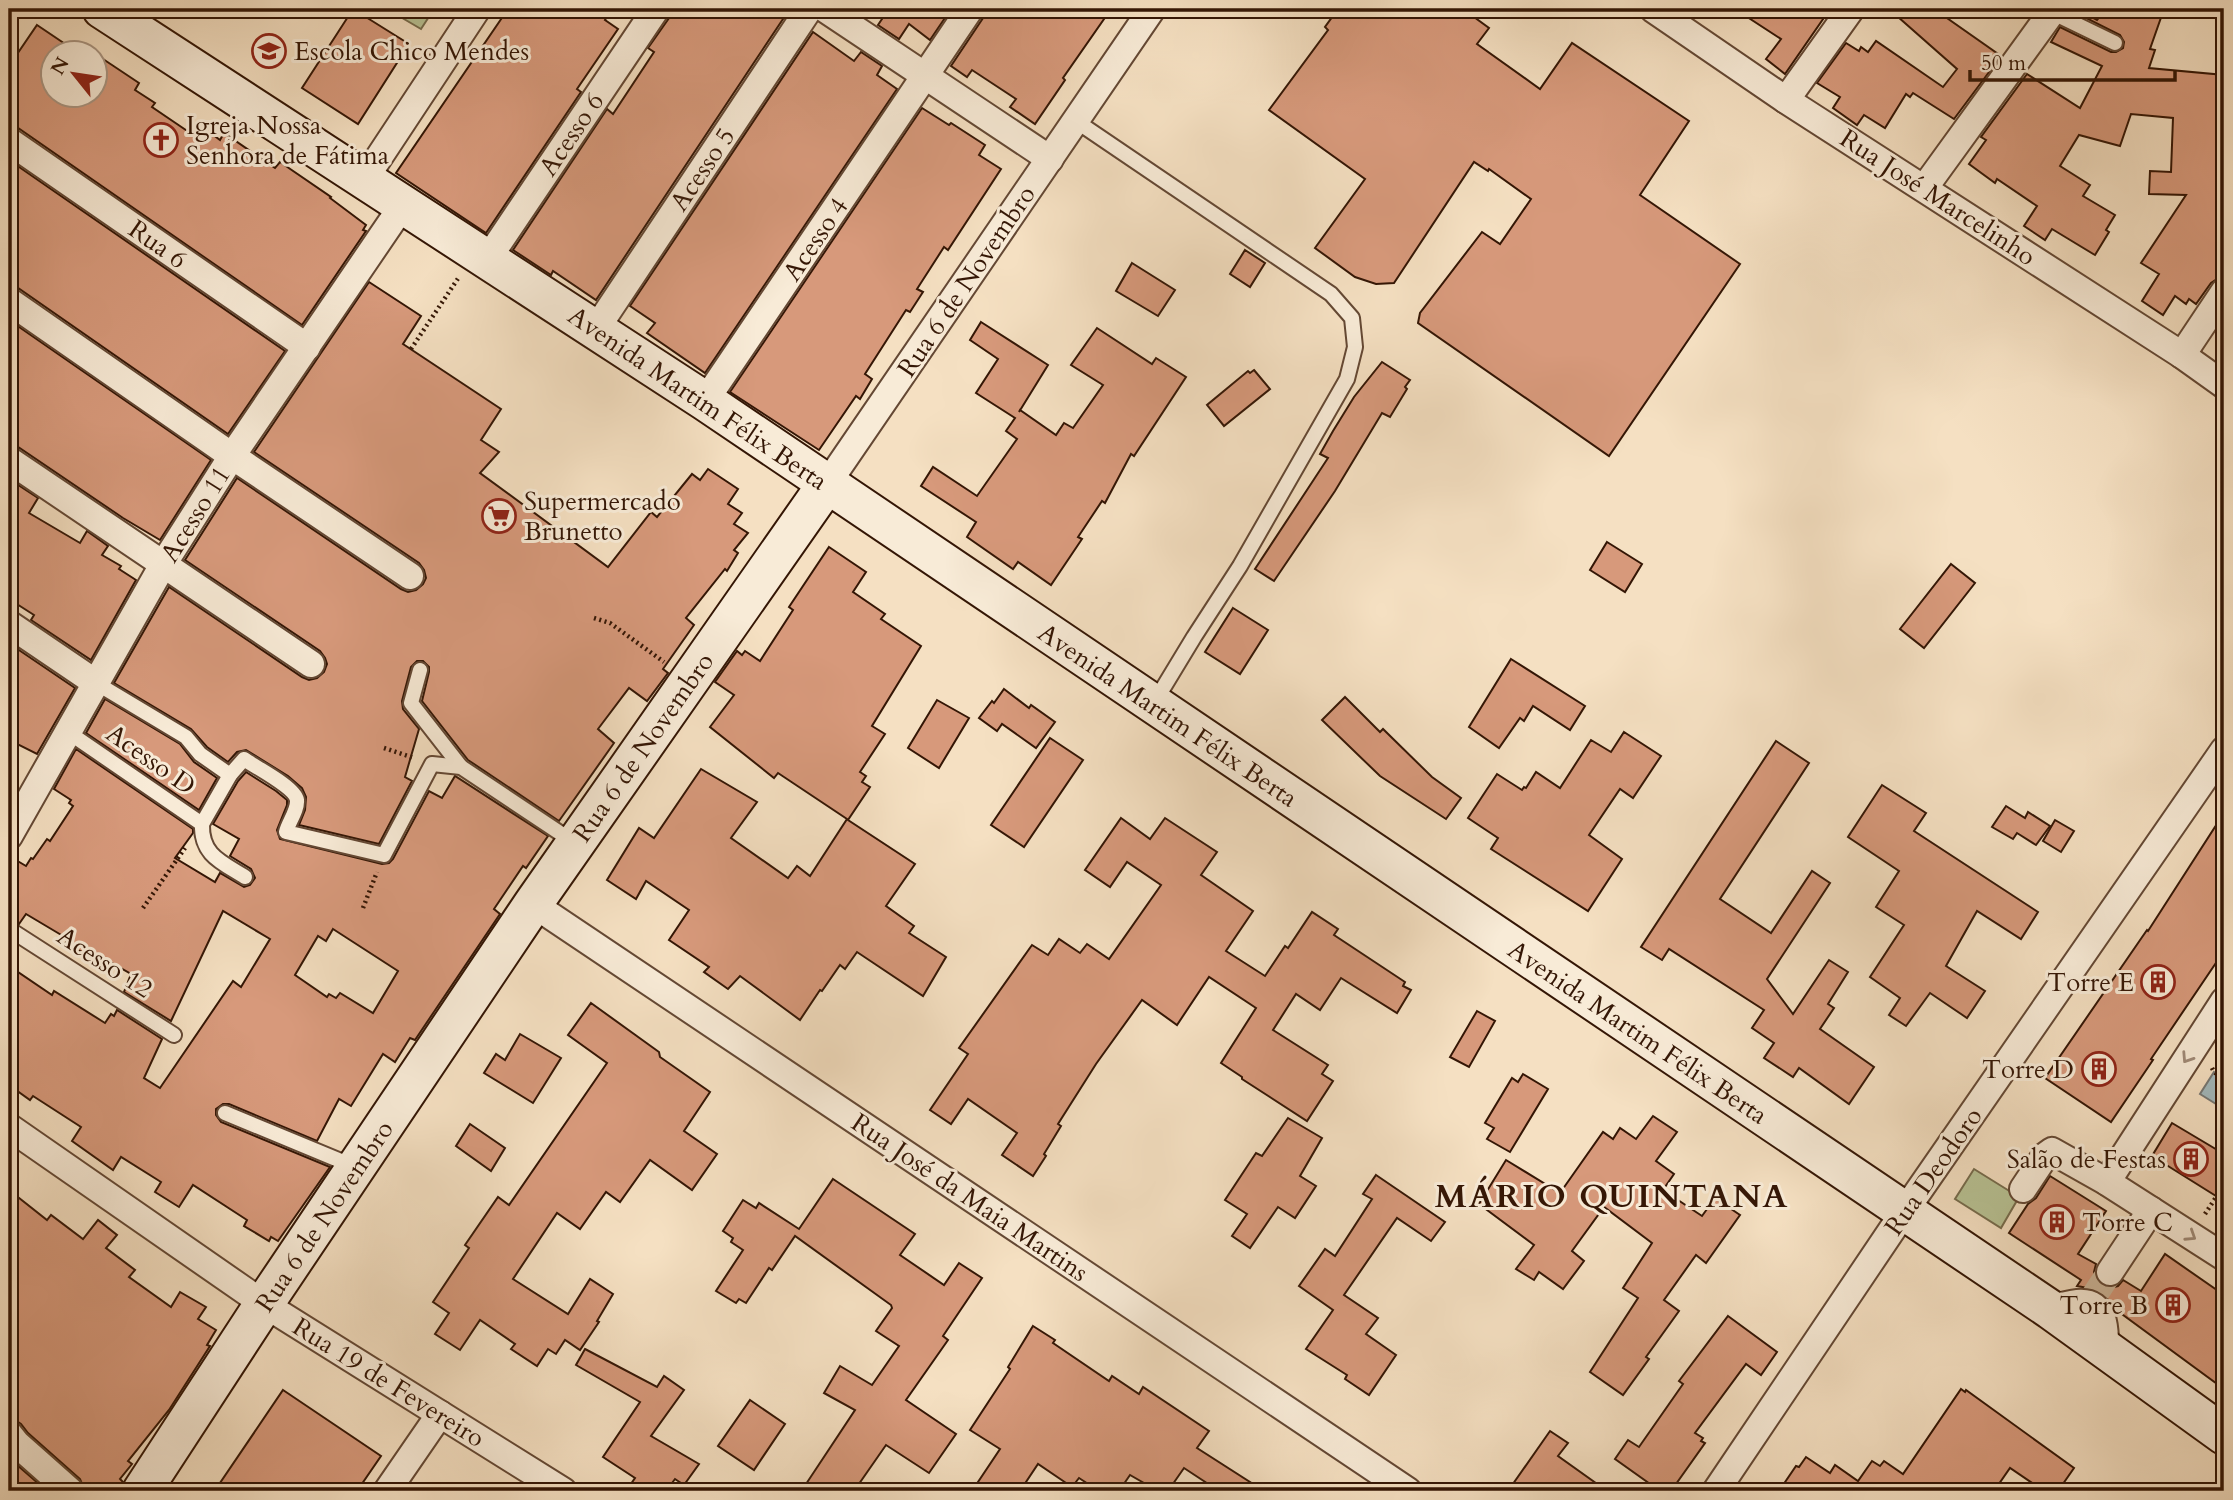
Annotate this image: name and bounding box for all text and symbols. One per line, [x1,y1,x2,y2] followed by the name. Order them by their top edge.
[250,32,288,70] school or university icon: Escola Chico Mendes
[294,34,529,69] place label: Escola Chico Mendes
[38,38,108,108] north arrow
[1970,38,2175,82] scale bar
[1981,49,2026,78] text: 50 m
[45,52,76,80] text: N
[531,86,612,183] street label: Acesso 6
[186,108,389,173] place label: Igreja Nossa Senhora de Fátima
[142,121,180,159] church icon: Igreja Nossa Senhora de Fátima
[662,121,743,218] street label: Acesso 5
[1833,121,2042,274] street label: Rua José Marcelinho
[889,179,1044,384] street label: Rua 6 de Novembro
[775,191,856,288] street label: Acesso 4
[122,212,194,277] street label: Rua 6
[561,298,834,499] street label: Avenida Martim Félix Berta
[152,460,239,569] street label: Acesso 11
[524,484,681,549] place label: Supermercado Brunetto
[480,497,518,535] supermarket icon: Supermercado Brunetto
[1031,615,1304,816] street label: Avenida Martim Félix Berta
[565,645,722,849] street label: Rua 6 de Novembro
[99,716,202,803] street label: Acesso D
[50,919,159,1006] street label: Acesso 12
[1501,932,1774,1133] street label: Avenida Martim Félix Berta
[2139,963,2177,1001] building icon: Torre E
[2047,965,2134,1000] place label: Torre E
[2080,1050,2118,1088] building icon: Torre D
[2183,1050,2195,1063] one-way arrow
[1982,1052,2074,1087] place label: Torre D
[1876,1100,1990,1242] street label: Rua Deodoro
[845,1105,1095,1290] street label: Rua José da Maia Martins
[247,1114,402,1319] street label: Rua 6 de Novembro
[2172,1140,2210,1178] building icon: Salão de Festas
[2007,1142,2166,1177] place label: Salão de Festas
[1435,1174,1789,1219] district label: MÁRIO QUINTANA
[2038,1203,2076,1241] building icon: Torre C
[2082,1205,2173,1240] place label: Torre C
[2184,1227,2197,1240] one-way arrow
[2154,1286,2192,1324] building icon: Torre B
[2059,1288,2148,1323] place label: Torre B
[286,1309,491,1456] street label: Rua 19 de Fevereiro

